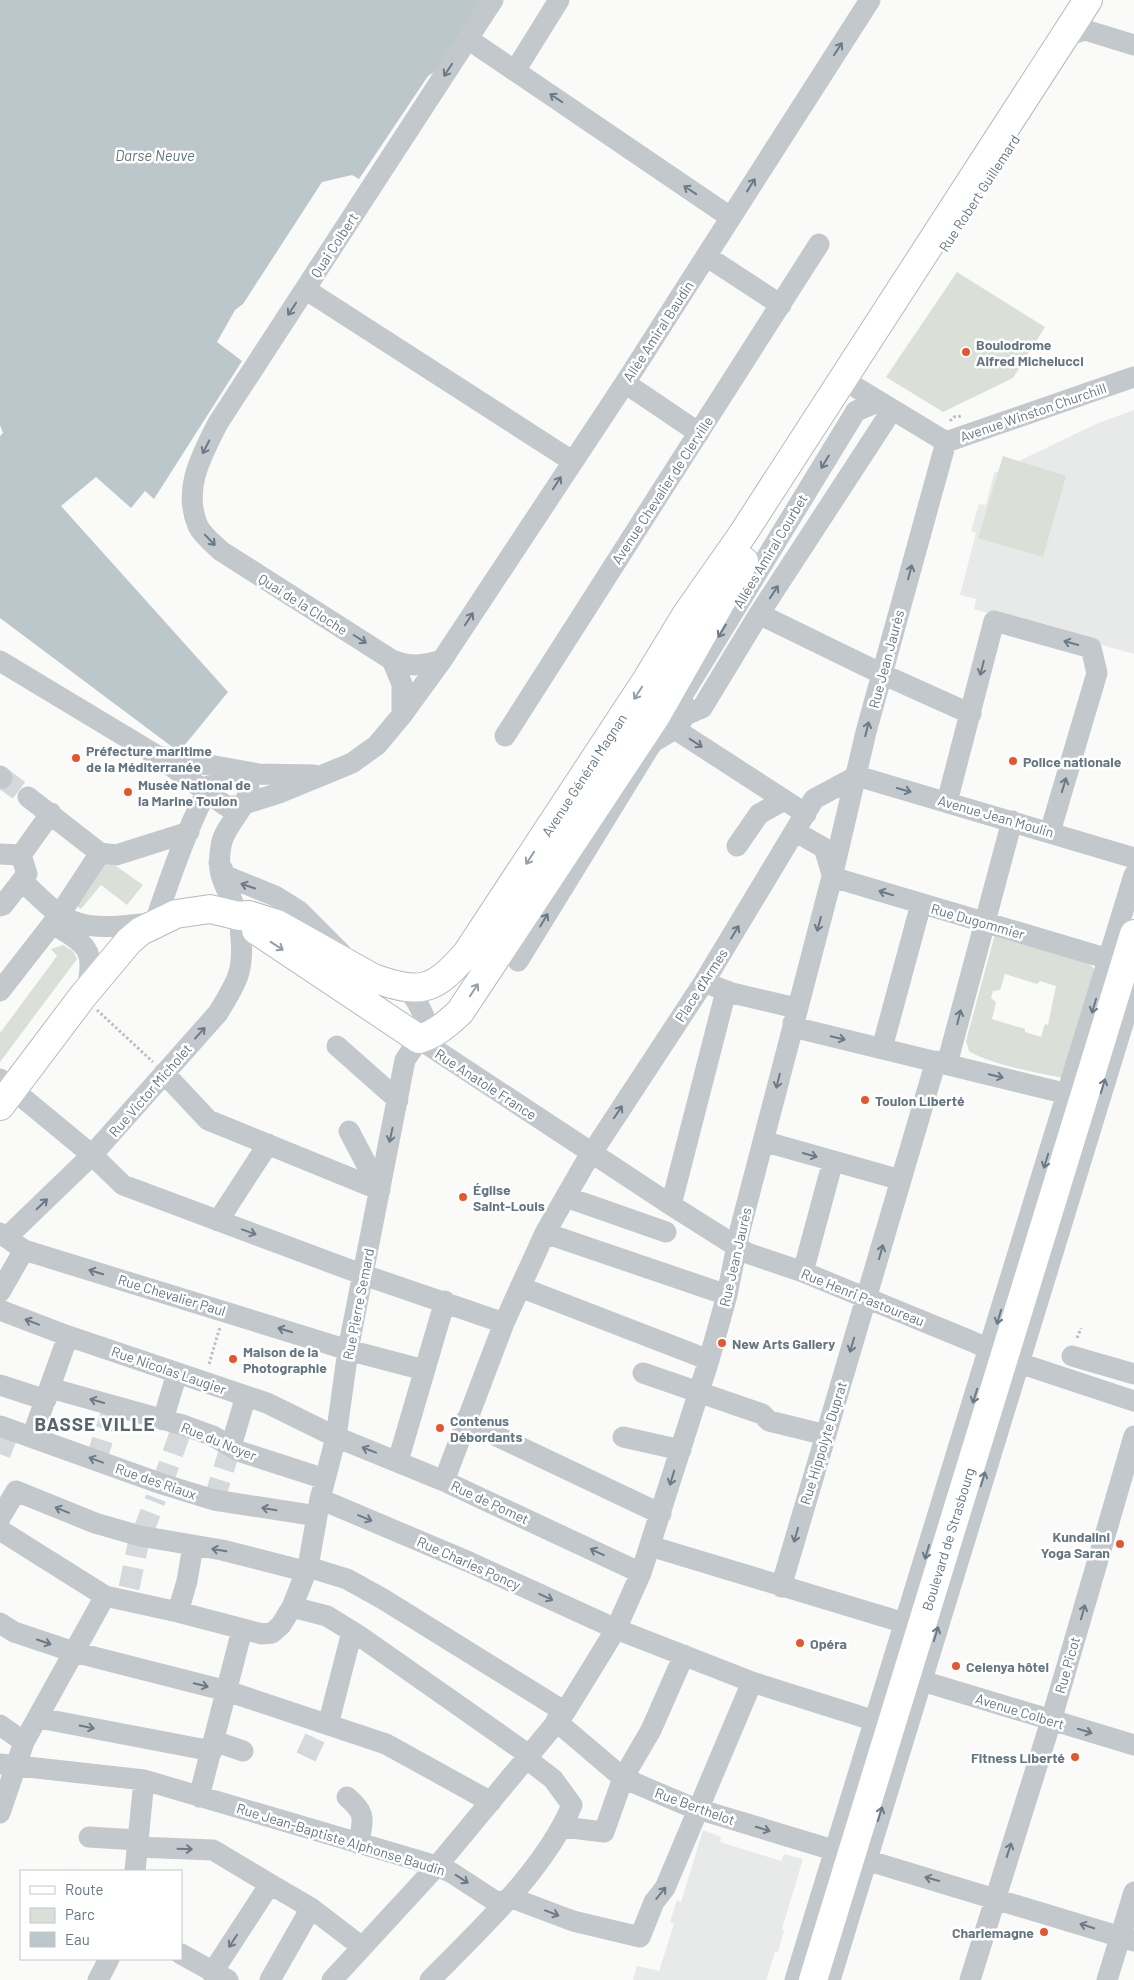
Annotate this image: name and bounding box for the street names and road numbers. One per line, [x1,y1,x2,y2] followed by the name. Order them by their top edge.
[935,131,1023,255] street label: Rue Robert Guillemard
[307,209,361,281] street label: Quai Colbert
[619,277,697,385] street label: Allée Amiral Baudin
[958,379,1108,445] street label: Avenue Winston Churchill
[608,413,716,567] street label: Avenue Chevalier de Clerville
[729,491,811,611] street label: Allées Amiral Courbet
[255,570,351,638] street label: Quai de la Cloche
[865,608,907,710] street label: Rue Jean Jaurès
[538,710,630,840] street label: Avenue Général Magnan
[936,791,1056,841] street label: Avenue Jean Moulin
[929,900,1027,942] street label: Rue Dugommier
[671,945,731,1025] street label: Place d'Armes
[105,1040,195,1140] street label: Rue Victor Micholet
[432,1045,540,1123] street label: Rue Anatole France
[715,1206,755,1308] street label: Rue Jean Jaurès
[339,1247,377,1361] street label: Rue Pierre Semard
[799,1265,927,1329] street label: Rue Henri Pastoureau
[116,1271,228,1319] street label: Rue Chevalier Paul
[109,1342,229,1398] street label: Rue Nicolas Laugier
[796,1379,850,1507] street label: Rue Hippolyte Duprat
[179,1418,259,1464] street label: Rue du Noyer
[113,1459,199,1503] street label: Rue des Riaux
[918,1465,978,1613] street label: Boulevard de Strasbourg
[448,1477,532,1527] street label: Rue de Pomet
[415,1533,524,1594] street label: Rue Charles Poncy
[1051,1635,1083,1695] street label: Rue Picot
[974,1689,1066,1733] street label: Avenue Colbert
[653,1784,737,1828] street label: Rue Berthelot
[235,1799,447,1879] street label: Rue Jean-Baptiste Alphonse Baudin

